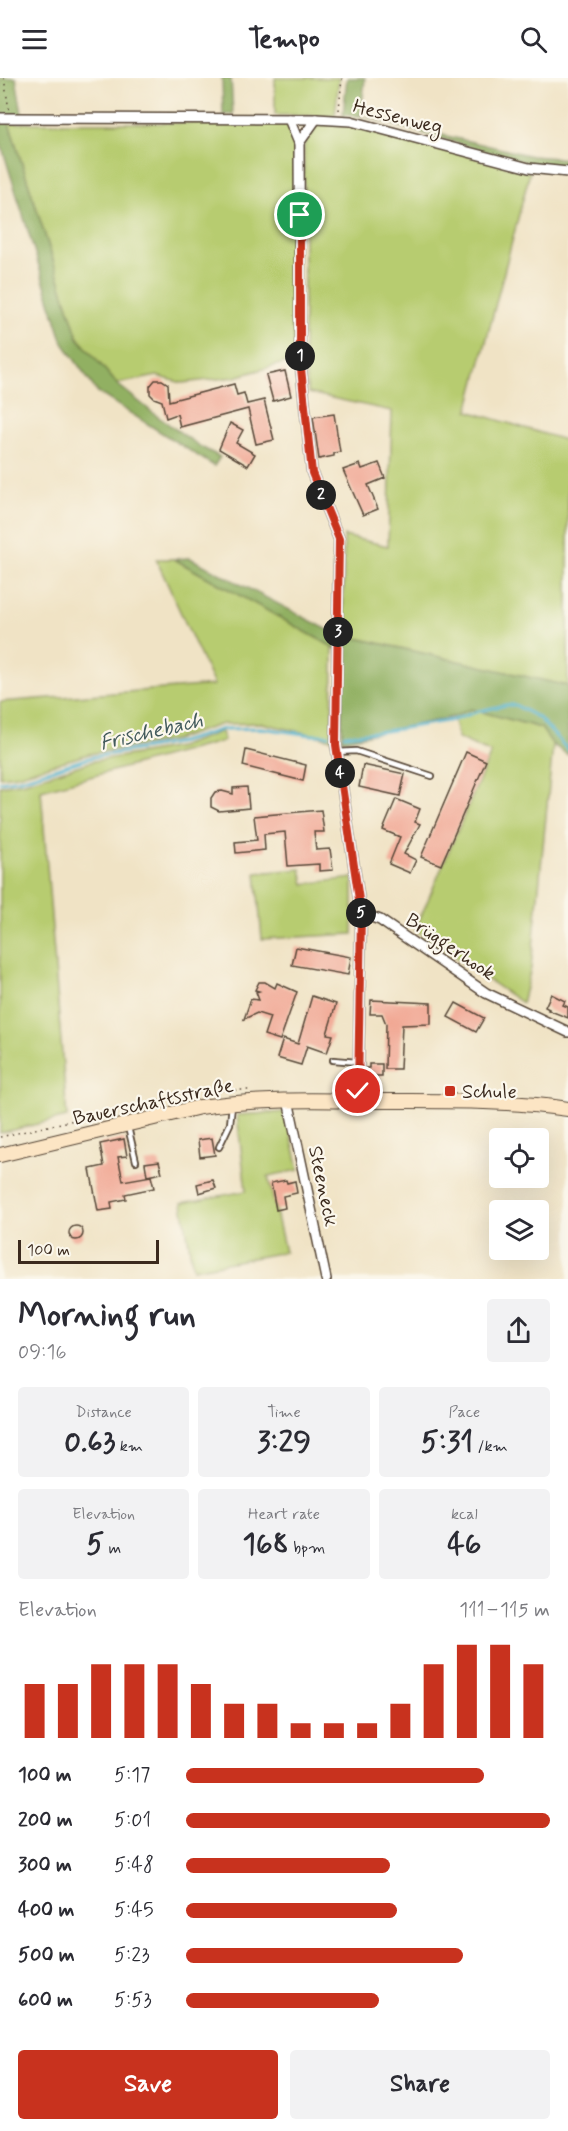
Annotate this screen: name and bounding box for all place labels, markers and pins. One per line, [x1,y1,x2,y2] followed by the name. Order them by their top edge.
[274,189,325,240] pin
[285,341,315,371] pin: 1
[306,480,336,510] pin: 2
[323,617,353,647] pin: 3
[325,758,355,788] pin: 4
[346,898,376,928] pin: 5
[332,1065,383,1116] pin
[462,1079,517,1106] place label: Schule
[443,1084,457,1098] marker: Schule

